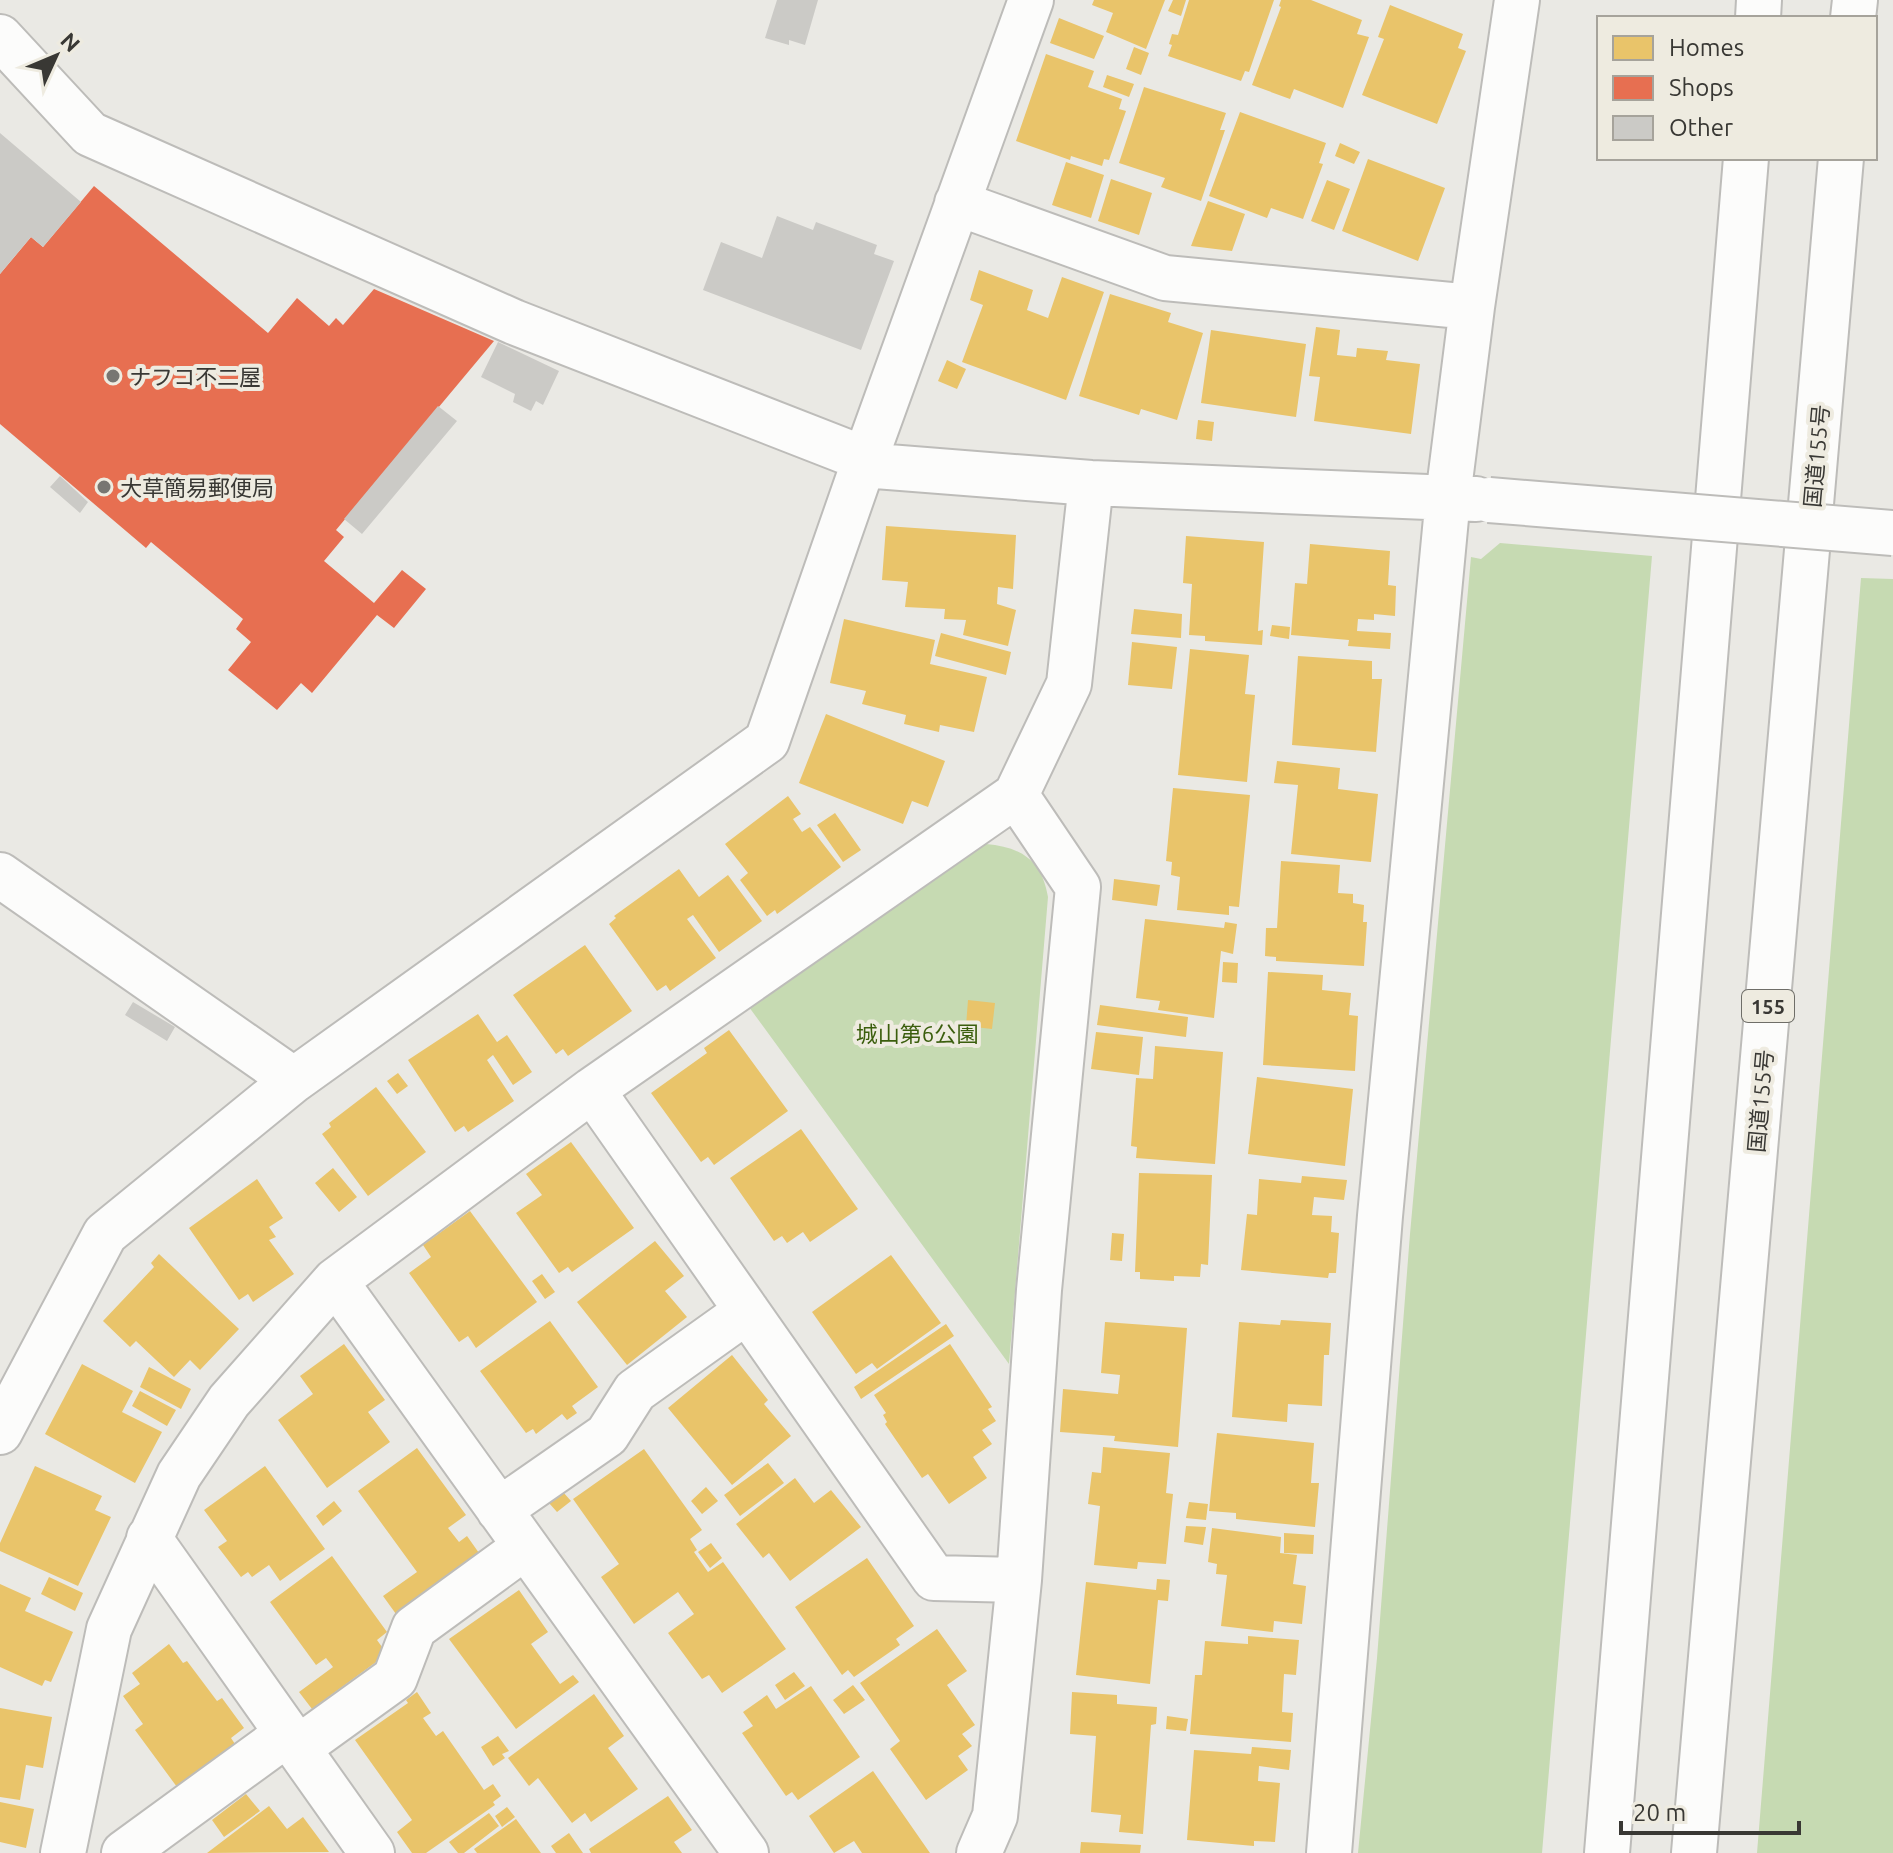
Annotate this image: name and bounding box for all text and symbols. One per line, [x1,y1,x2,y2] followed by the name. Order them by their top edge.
[16,16,96,96] north arrow
[1597,16,1877,160] legend
[56,27,85,56] text: N
[1669,34,1744,61] text: Homes
[1669,74,1734,101] text: Shops
[1669,114,1733,141] text: Other
[129,364,261,389] place label: ナフコ不二屋
[104,367,122,385] marker: ナフコ不二屋
[1799,403,1833,509] street label: 国道155号
[120,475,274,500] place label: 大草簡易郵便局
[95,478,113,496] marker: 大草簡易郵便局
[1742,990,1794,1022] road number: 155
[856,1021,978,1046] park label: 城山第6公園
[1743,1048,1777,1154] street label: 国道155号
[1621,1785,1799,1835] scale bar
[1633,1799,1686,1826] text: 20 m

